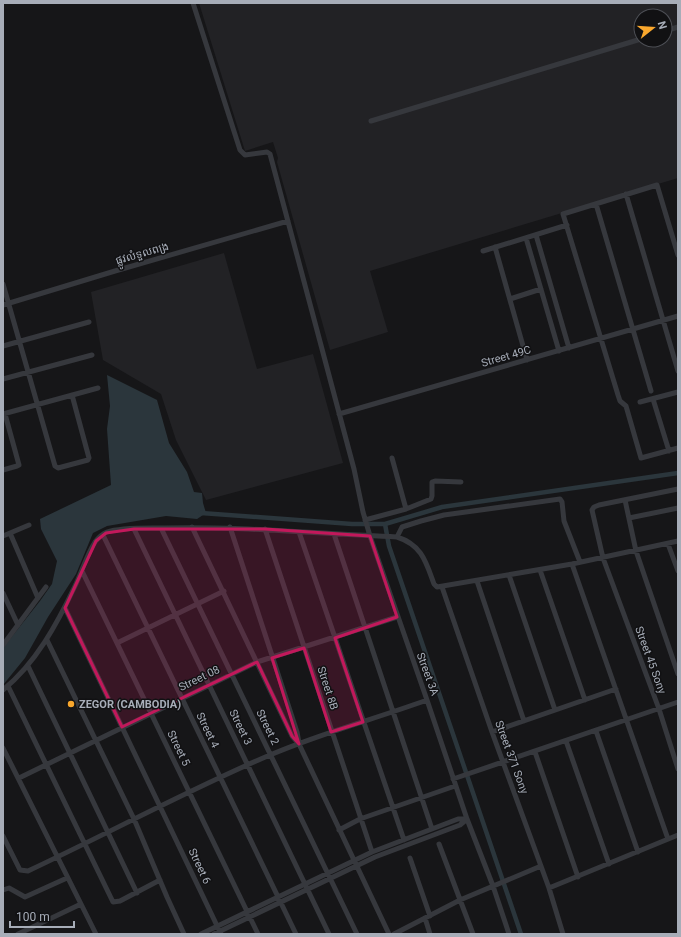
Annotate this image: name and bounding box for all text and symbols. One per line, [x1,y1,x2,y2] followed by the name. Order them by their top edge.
[633,8,673,48] north arrow
[655,20,670,31] text: N
[114,239,171,270] street label: ផ្លូវលំទួលពង្រ
[480,343,533,370] street label: Street 49C
[632,625,669,696] street label: Street 45 Sony
[414,651,442,698] street label: Street 3A
[177,663,222,694] street label: Street 08
[314,665,341,712] street label: Street 8B
[79,698,181,711] place label: ZEGOR (CAMBODIA)
[66,699,76,709] marker: ZEGOR (CAMBODIA)
[226,707,255,747] street label: Street 3
[253,707,282,747] street label: Street 2
[193,710,222,750] street label: Street 4
[492,719,531,796] street label: Street 371 Sony
[164,728,193,768] street label: Street 5
[186,846,213,886] street label: Street 6
[10,903,74,929] scale bar
[16,910,50,924] text: 100 m

